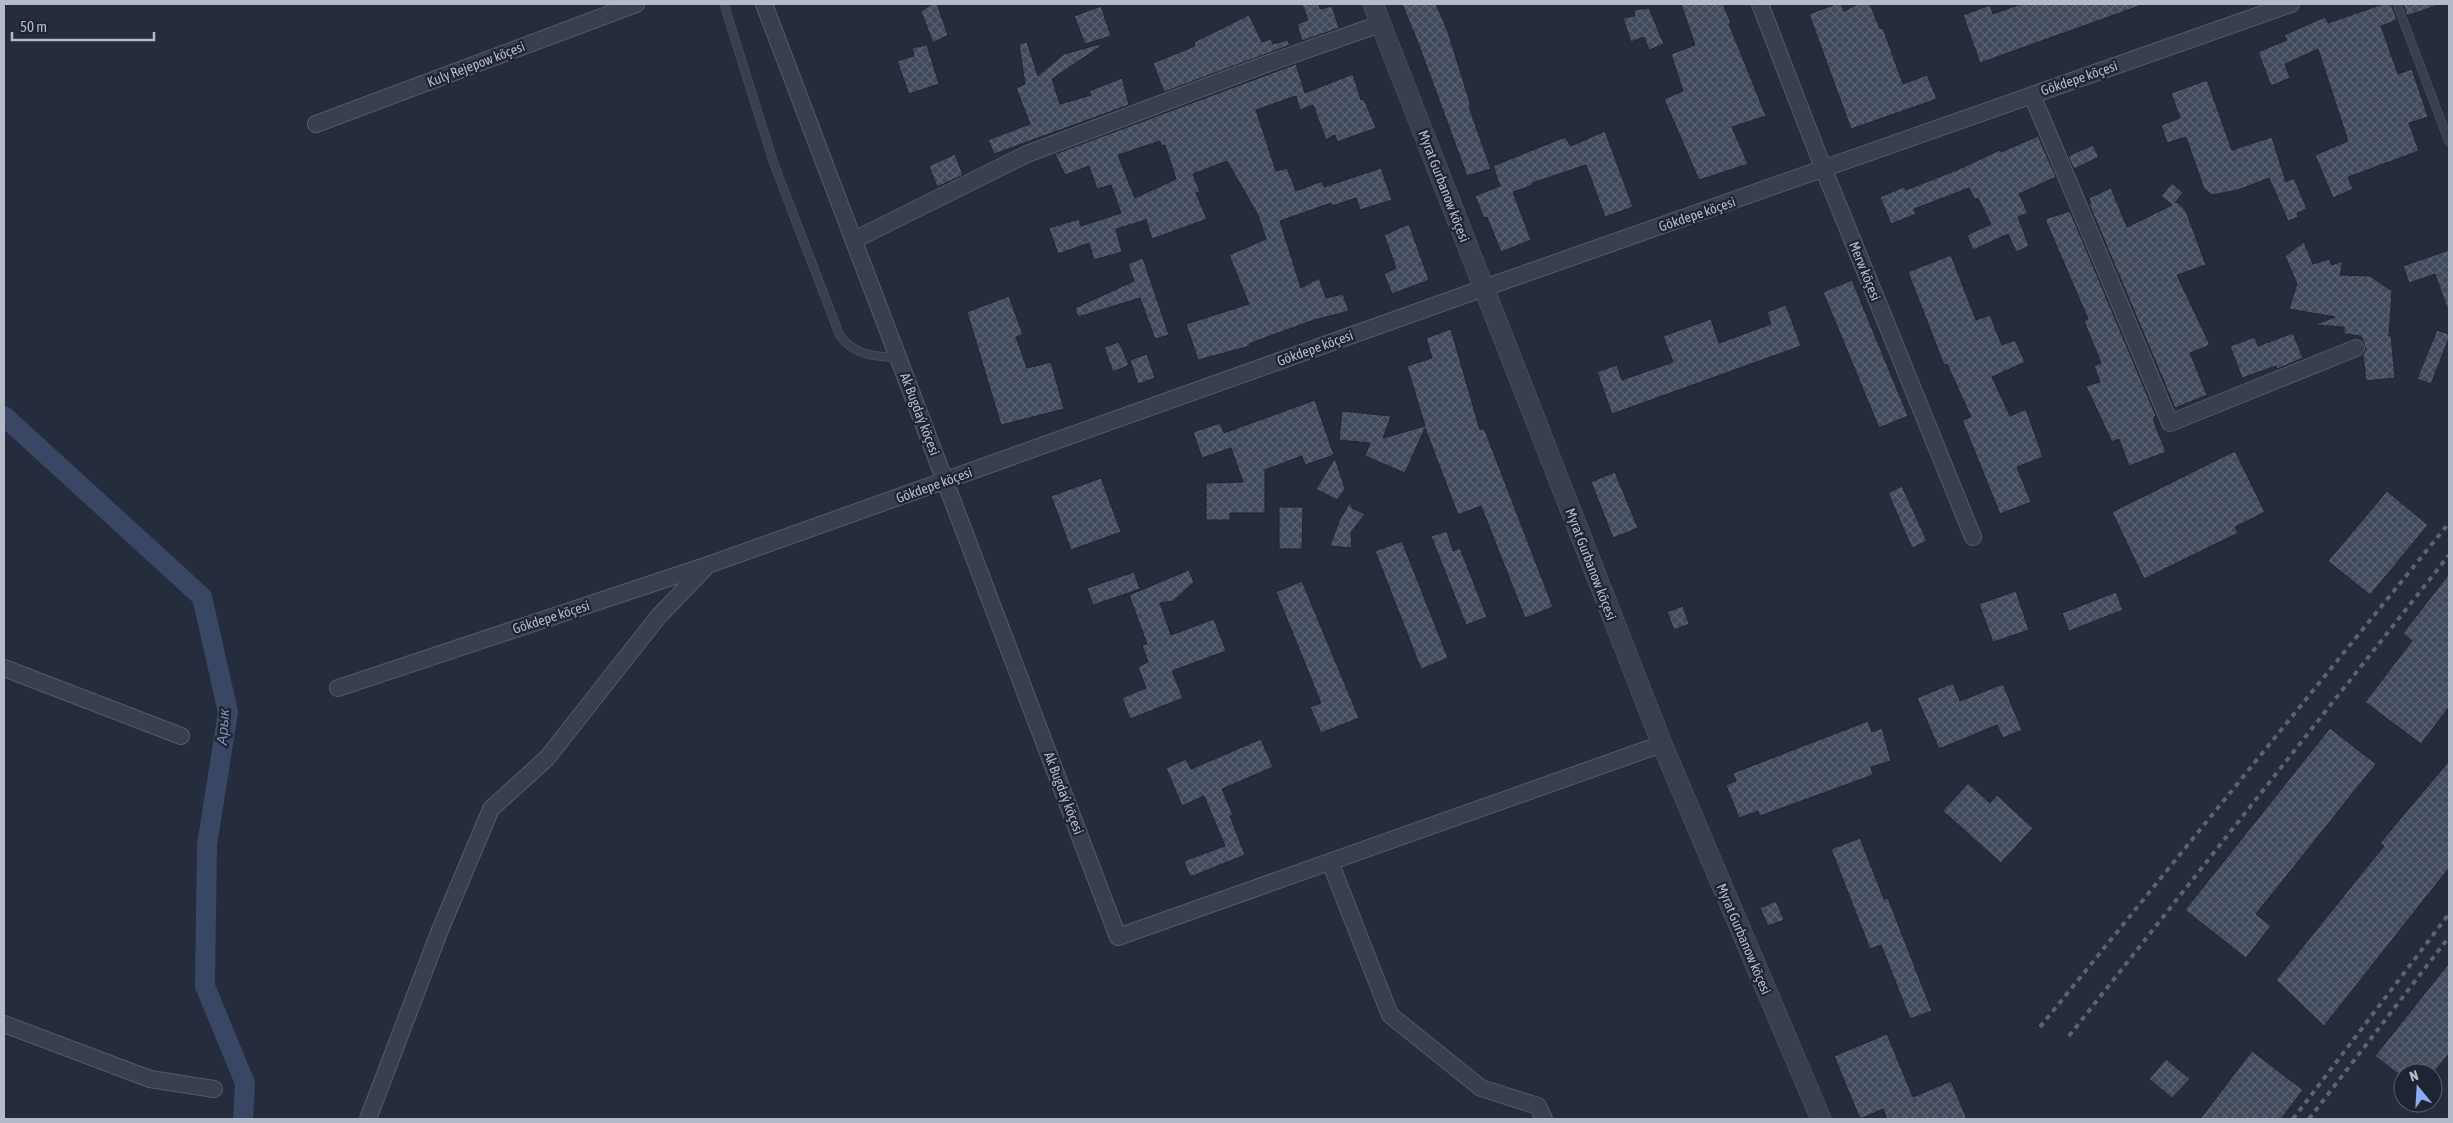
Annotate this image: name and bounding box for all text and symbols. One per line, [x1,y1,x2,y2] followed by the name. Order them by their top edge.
[12,10,155,42] scale bar
[20,18,47,35] text: 50 m
[425,38,527,90] street label: Kuly Rejepow köçesi
[2039,57,2119,99] street label: Gökdepe köçesi
[1415,128,1473,244] street label: Myrat Gurbanow köçesi
[1657,193,1737,235] street label: Gökdepe köçesi
[1846,239,1884,303] street label: Merw köçesi
[1275,327,1355,369] street label: Gökdepe köçesi
[897,370,943,458] street label: Ak Bugdaý köçesi
[894,464,974,506] street label: Gökdepe köçesi
[1562,506,1620,622] street label: Myrat Gurbanow köçesi
[511,597,591,637] street label: Gökdepe köçesi
[213,707,232,747] water label: Арык
[1041,749,1087,837] street label: Ak Bugdaý köçesi
[1713,881,1775,997] street label: Myrat Gurbanow köçesi
[2393,1063,2443,1113] north arrow
[2408,1067,2420,1085] text: N

